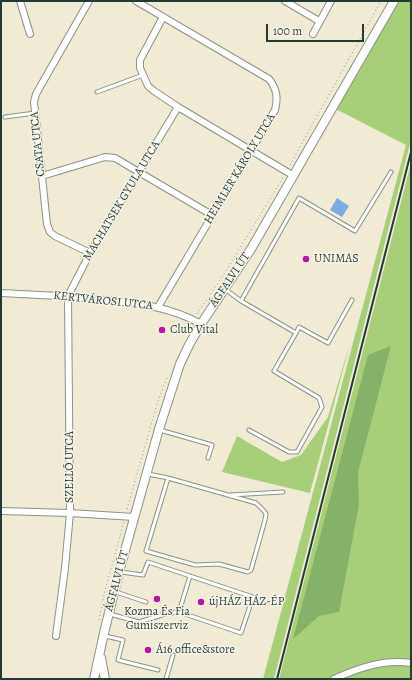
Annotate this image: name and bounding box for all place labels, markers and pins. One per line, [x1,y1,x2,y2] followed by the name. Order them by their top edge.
[314,252,359,266] place label: UNIMAS
[301,254,311,264] marker: UNIMAS
[170,323,218,337] place label: Club Vital
[157,325,167,335] marker: Club Vital
[152,594,162,604] marker: Kozma És Fia Gumiszerviz
[209,595,284,609] place label: újHÁZ HÁZ-ÉP
[196,597,206,607] marker: újHÁZ HÁZ-ÉP
[124,605,190,633] place label: Kozma És Fia Gumiszerviz
[156,643,235,657] place label: Á16 office&store
[143,645,153,655] marker: Á16 office&store

